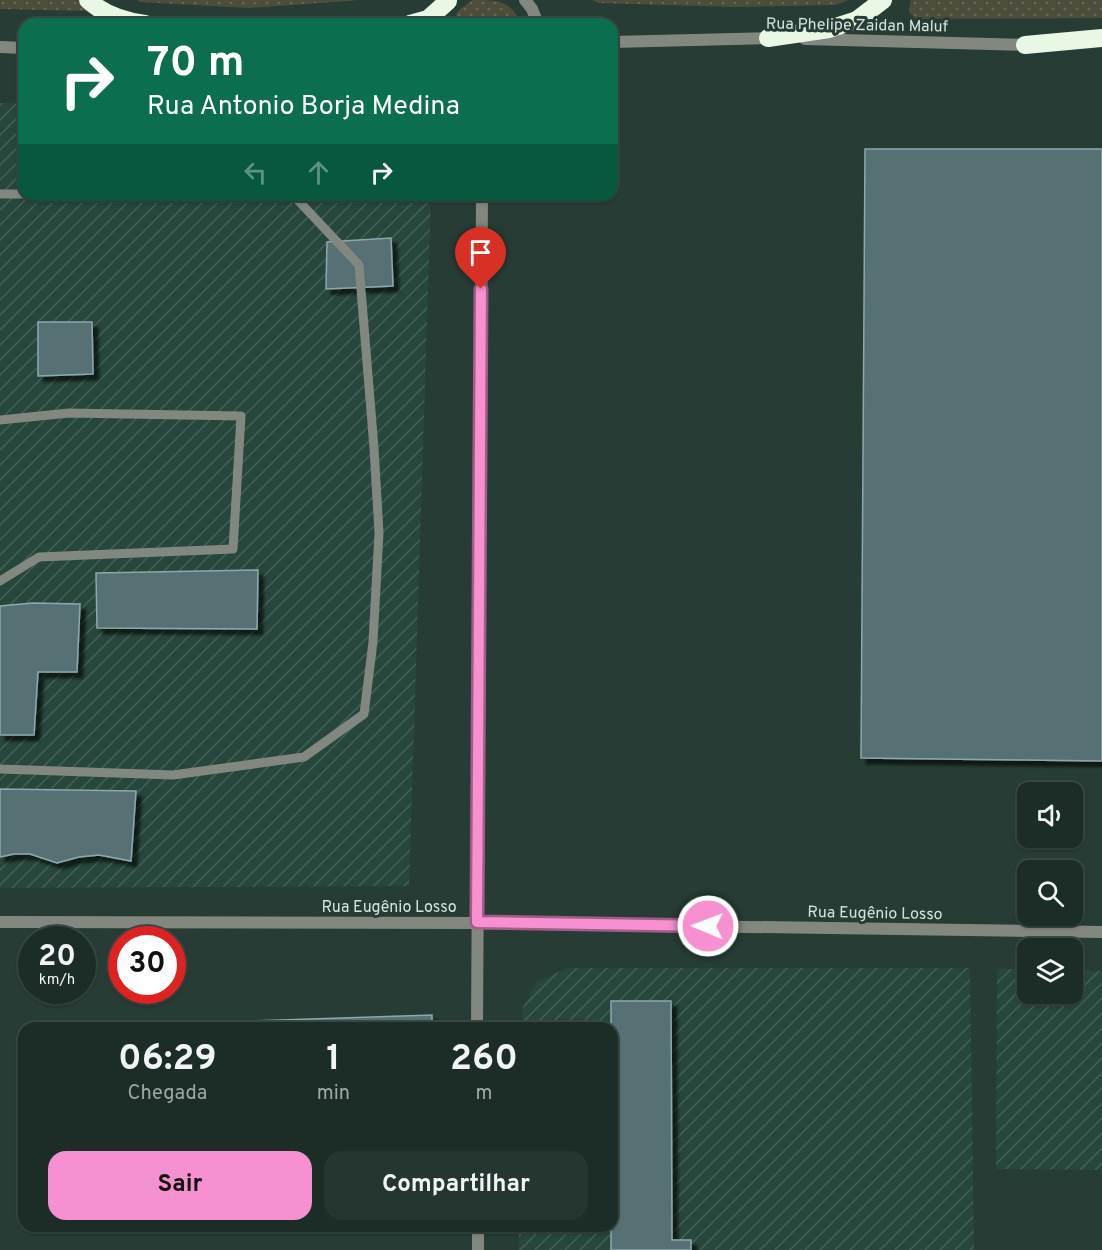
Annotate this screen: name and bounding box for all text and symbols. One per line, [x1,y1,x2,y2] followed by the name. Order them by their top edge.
[766,14,949,38] street label: Rua Phelipe Zaidan Maluf
[147,38,245,91] text: 70 m
[48,42,126,120] icon: right
[147,90,460,124] text: Rua Antonio Borja Medina
[239,156,272,189] icon: left
[302,156,335,189] icon: ahead
[365,156,398,189] icon: right
[455,227,506,289] pin
[464,236,497,269] icon: arrive
[1017,782,1083,1004] map controls
[1017,782,1083,848] button: sound
[1017,860,1083,926] button: search
[676,894,740,958] position arrow
[321,898,457,918] street label: Rua Eugênio Losso
[807,903,943,925] street label: Rua Eugênio Losso
[108,926,186,1004] speed limit sign: 30
[1017,938,1083,1004] button: layers
[38,939,76,976] text: 20
[39,971,75,990] text: km/h
[118,1037,217,1083] text: 06:29
[326,1037,341,1083] text: 1
[450,1037,518,1083] text: 260
[128,1081,207,1107] text: Chegada
[317,1081,350,1107] text: min
[476,1081,492,1107] text: m
[48,1151,312,1220] button: Sair
[324,1151,588,1220] button: Compartilhar

